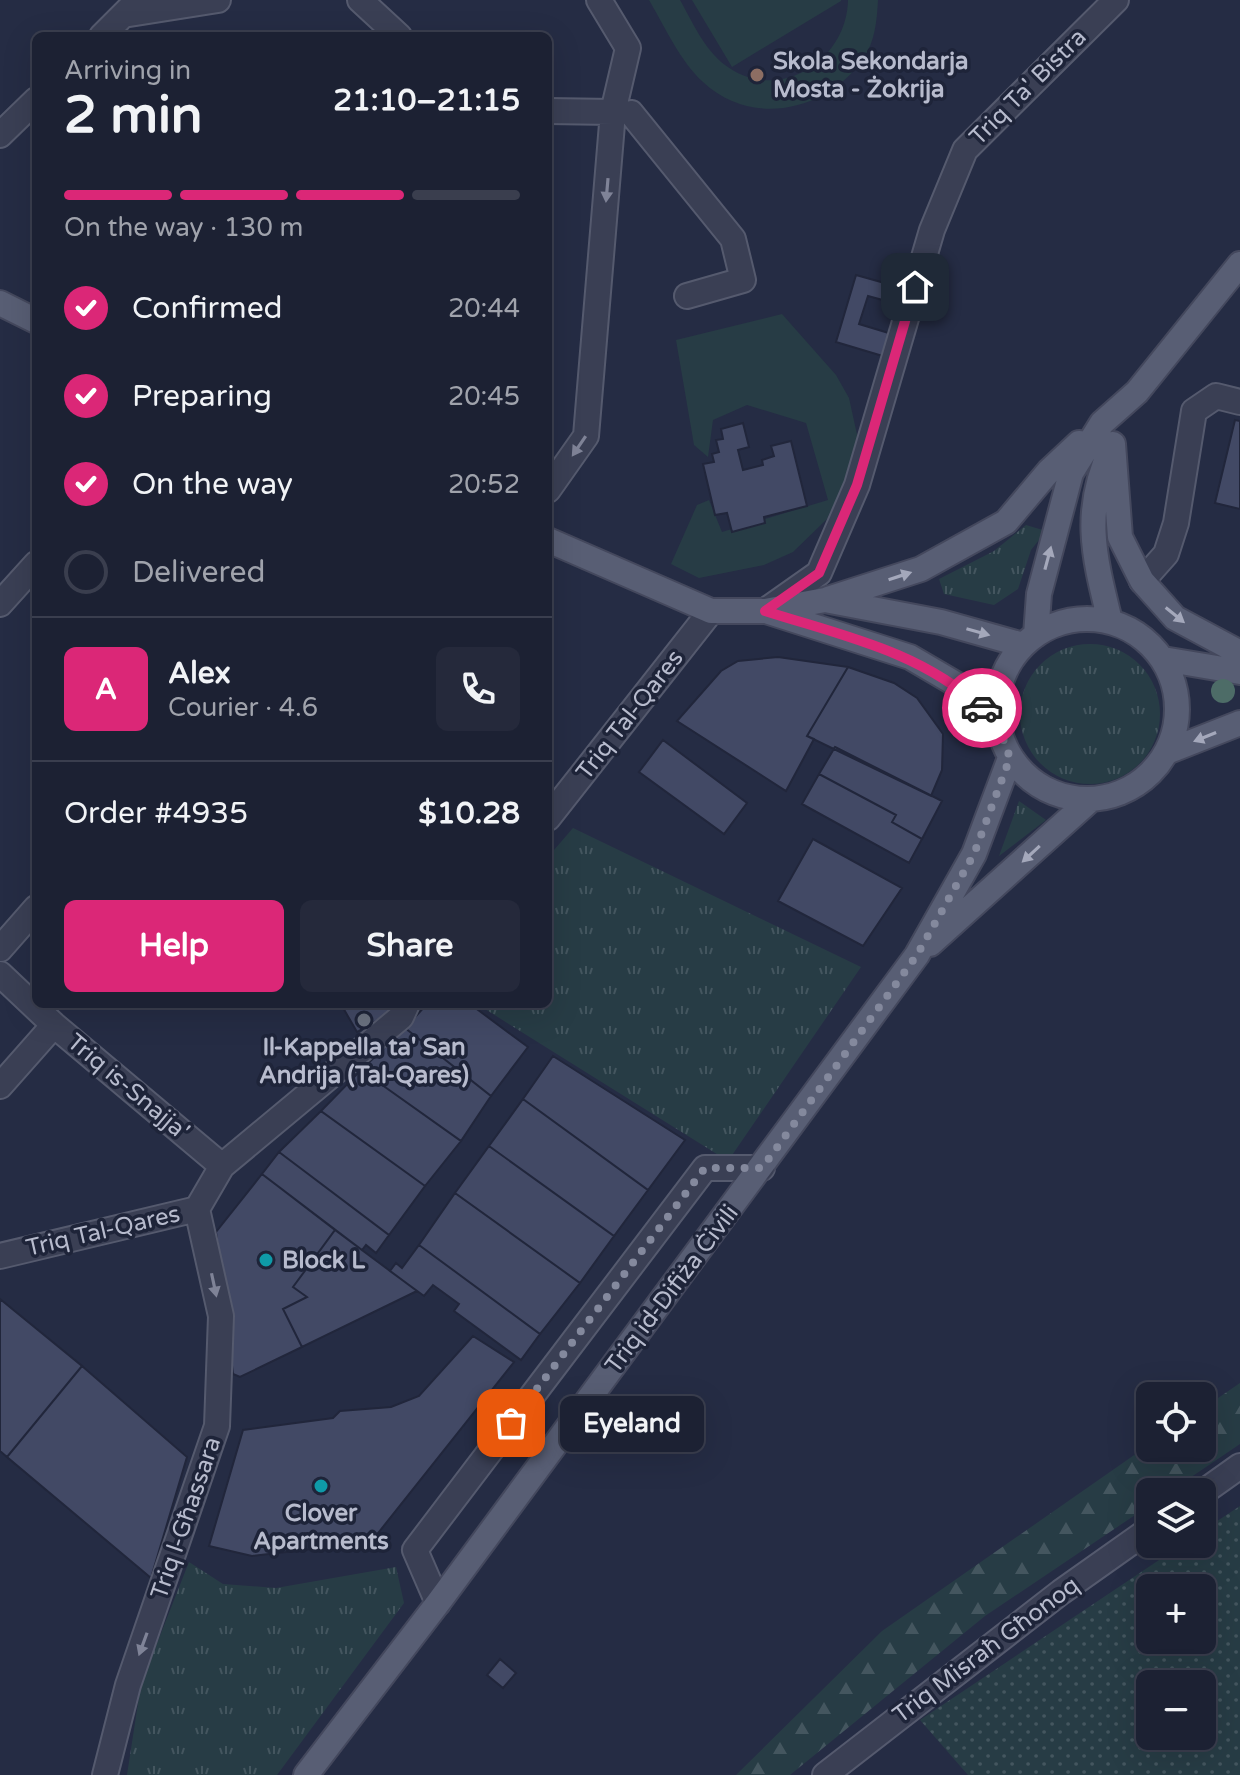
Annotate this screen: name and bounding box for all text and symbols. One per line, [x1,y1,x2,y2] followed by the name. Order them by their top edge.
[964,23,1092,151] street label: Triq Ta' Bistra
[773,47,969,104] place label: Skola Sekondarja Mosta - Żokrija
[64,55,191,86] text: Arriving in
[748,66,766,84] marker: Skola Sekondarja Mosta - Żokrija
[333,82,520,119] text: 21:10–21:15
[64,84,203,147] text: 2 min
[600,177,613,202] one-way arrow
[64,212,303,243] text: On the way · 130 m
[881,253,949,321] pin
[893,265,937,309] icon: home
[64,286,108,330] icon: check
[132,290,283,327] text: Confirmed
[448,293,520,324] text: 20:44
[64,374,108,418] icon: check
[132,378,272,415] text: Preparing
[448,381,520,412] text: 20:45
[571,436,586,457] one-way arrow
[64,462,108,506] icon: check
[132,466,293,503] text: On the way
[448,469,520,500] text: 20:52
[1042,546,1055,570] one-way arrow
[132,554,266,591] text: Delivered
[888,569,912,582] one-way arrow
[1164,606,1184,623] one-way arrow
[967,626,991,639] one-way arrow
[570,644,690,786] street label: Triq Tal-Qares
[436,647,520,731] button: phone
[168,655,231,692] text: Alex
[942,668,1022,748] courier
[95,671,117,708] text: A
[960,686,1004,730] icon: car
[168,692,318,723] text: Courier · 4.6
[1193,731,1217,744] one-way arrow
[64,795,248,832] text: Order #4935
[418,795,520,832] text: $10.28
[1022,844,1041,862] one-way arrow
[64,900,284,992] button: Help
[300,900,520,992] button: Share
[355,1011,373,1029] marker: Il-Kappella ta' San Andrija (Tal-Qares)
[61,1028,195,1146] street label: Triq is-Snajja'
[259,1033,469,1090] place label: Il-Kappella ta' San Andrija (Tal-Qares)
[23,1199,183,1263] street label: Triq Tal-Qares
[599,1199,745,1379] street label: Triq id-Difiża Ċivili
[282,1246,365,1275] place label: Block L
[257,1251,275,1269] marker: Block L
[208,1273,221,1298] one-way arrow
[1136,1382,1216,1750] map controls
[1136,1382,1216,1462] button: locate
[477,1389,545,1457] pin
[559,1395,703,1451] callout: Eyeland
[489,1401,533,1445] icon: bag
[583,1408,681,1439] text: Eyeland
[145,1433,227,1603] street label: Triq l-Għassara
[312,1477,330,1495] marker: Clover Apartments
[1136,1478,1216,1558] button: layers
[253,1499,389,1556] place label: Clover Apartments
[887,1571,1085,1729] street label: Triq Misraħ Għonoq
[1136,1574,1216,1654] button: +
[136,1632,148,1656] one-way arrow
[1136,1670,1216,1750] button: −

